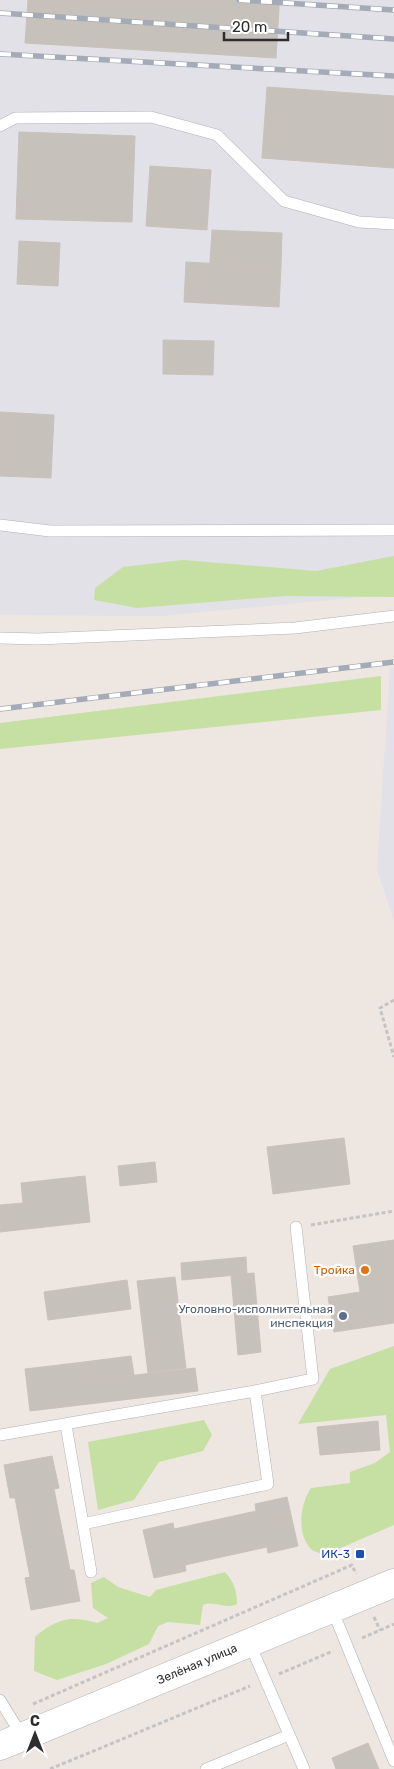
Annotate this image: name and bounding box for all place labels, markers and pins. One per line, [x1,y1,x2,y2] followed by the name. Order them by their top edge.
[314,1263,355,1277] place label: Тройка
[359,1264,371,1276] marker: Тройка
[178,1302,333,1330] place label: Уголовно-исполнительная инспекция
[337,1310,349,1322] marker: Уголовно-исполнительная инспекция
[321,1547,350,1561] place label: ИК-3
[354,1548,366,1560] marker: ИК-3

